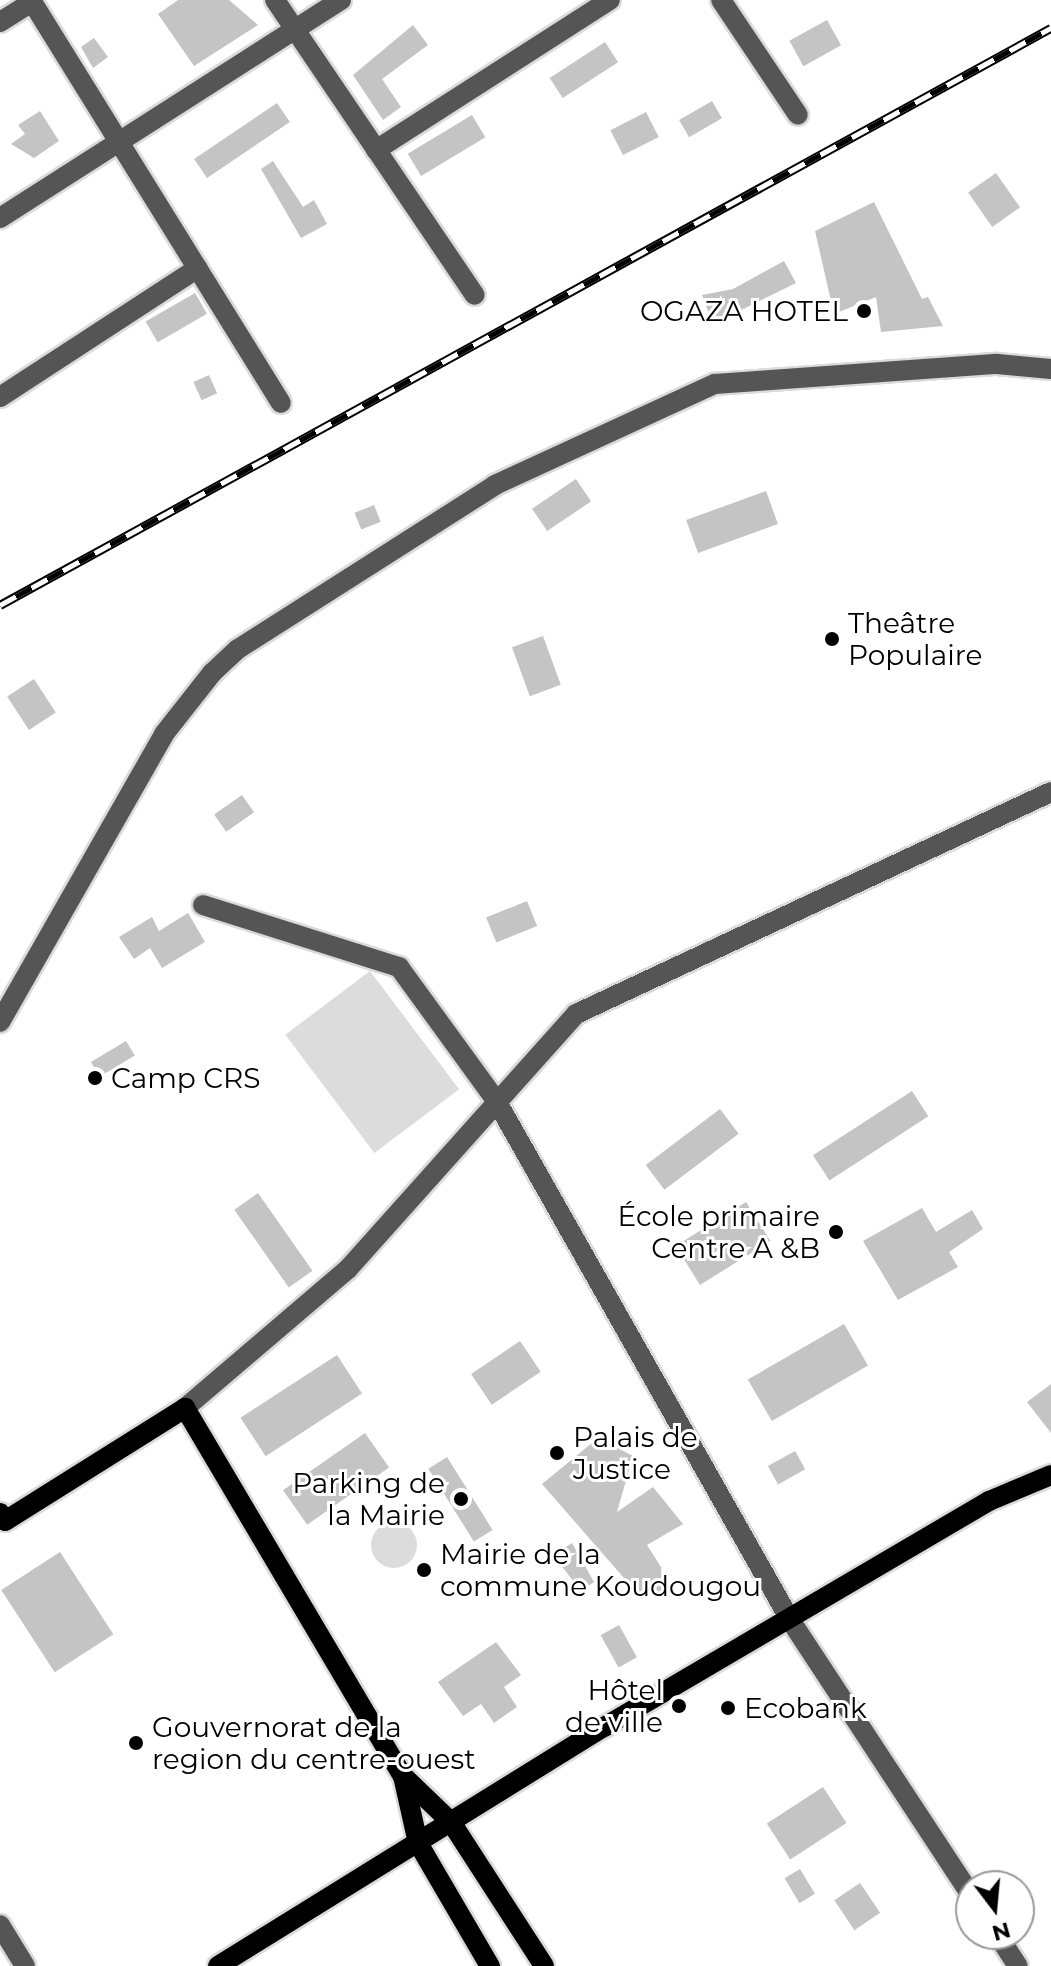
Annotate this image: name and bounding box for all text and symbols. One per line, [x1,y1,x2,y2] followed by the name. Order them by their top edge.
[640,294,848,328] place label: OGAZA HOTEL
[855,302,873,320] marker: OGAZA HOTEL
[848,606,982,672] place label: Theâtre Populaire
[823,630,841,648] marker: Theâtre Populaire
[111,1061,260,1095] place label: Camp CRS
[86,1069,104,1087] marker: Camp CRS
[618,1199,820,1265] place label: École primaire Centre A &B
[827,1223,845,1241] marker: École primaire Centre A &B
[573,1420,698,1486] place label: Palais de Justice
[548,1444,566,1462] marker: Palais de Justice
[292,1466,445,1532] place label: Parking de la Mairie
[452,1490,470,1508] marker: Parking de la Mairie
[440,1537,761,1603] place label: Mairie de la commune Koudougou
[415,1561,433,1579] marker: Mairie de la commune Koudougou
[565,1673,663,1739] place label: Hôtel de ville
[744,1691,867,1725] place label: Ecobank
[670,1697,688,1715] marker: Hôtel de ville
[719,1699,737,1717] marker: Ecobank
[152,1710,476,1776] place label: Gouvernorat de la region du centre-ouest
[127,1734,145,1752] marker: Gouvernorat de la region du centre-ouest
[955,1870,1035,1950] north arrow
[989,1916,1013,1947] text: N

